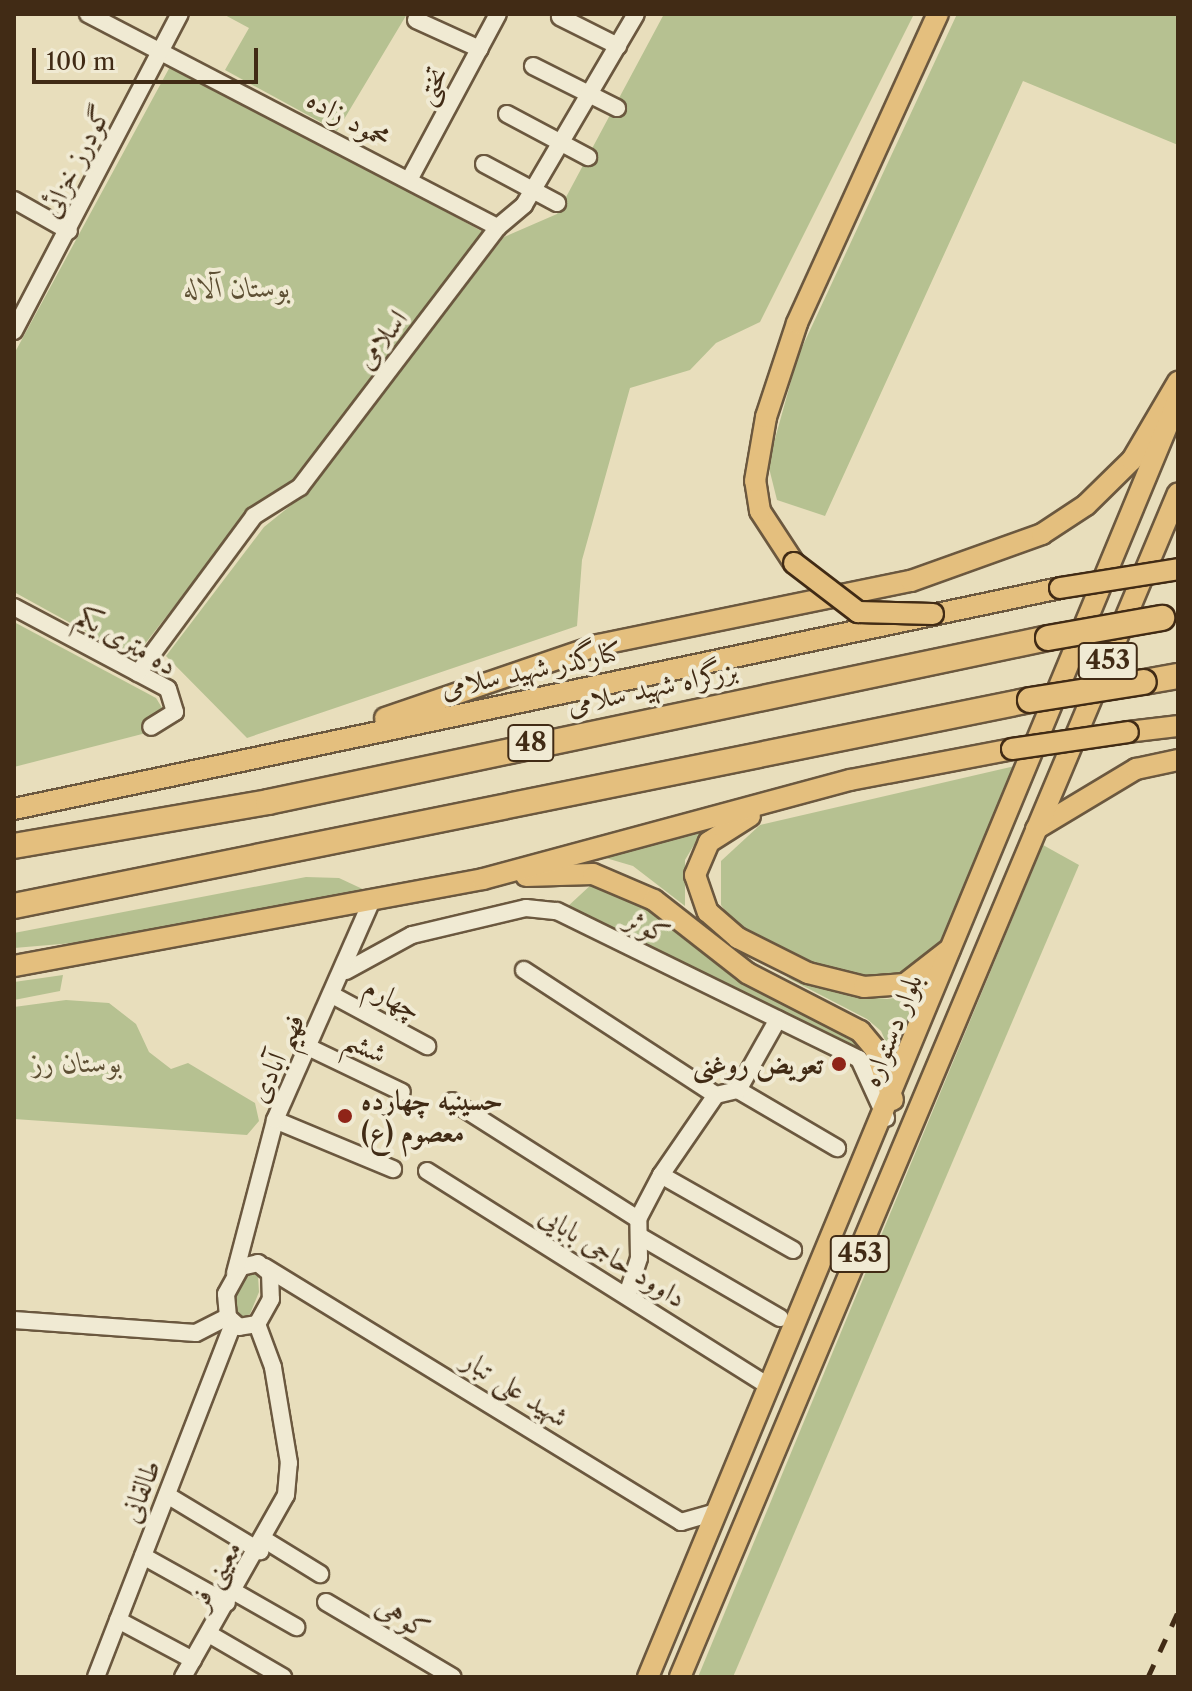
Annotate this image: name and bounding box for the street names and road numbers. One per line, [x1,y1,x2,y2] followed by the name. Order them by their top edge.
[407,60,455,110] street label: تختی
[301,81,397,155] street label: محمود زاده
[32,99,118,223] street label: گودرز خزائی
[348,303,414,375] street label: اسلامی
[71,598,183,682] street label: ده متری یکم
[438,633,624,705] street label: کنارگذر شهید سلامی
[1076,639,1140,683] road number: 453
[564,653,740,721] street label: بزرگراه شهید سلامی
[507,721,555,765] road number: 48
[620,901,676,951] street label: کوثر
[359,969,427,1027] street label: چهارم
[853,969,929,1091] street label: بلوار دستواره
[241,1008,311,1108] street label: فهیم آبادی
[340,1022,392,1070] street label: ششم
[533,1198,693,1314] street label: داوود حاجی بابایی
[828,1232,892,1276] road number: 453
[457,1342,575,1434] street label: شهید علی تبار
[113,1455,167,1527] street label: طالقانی
[182,1534,248,1614] street label: معینی فر
[370,1588,436,1646] street label: کوهی

